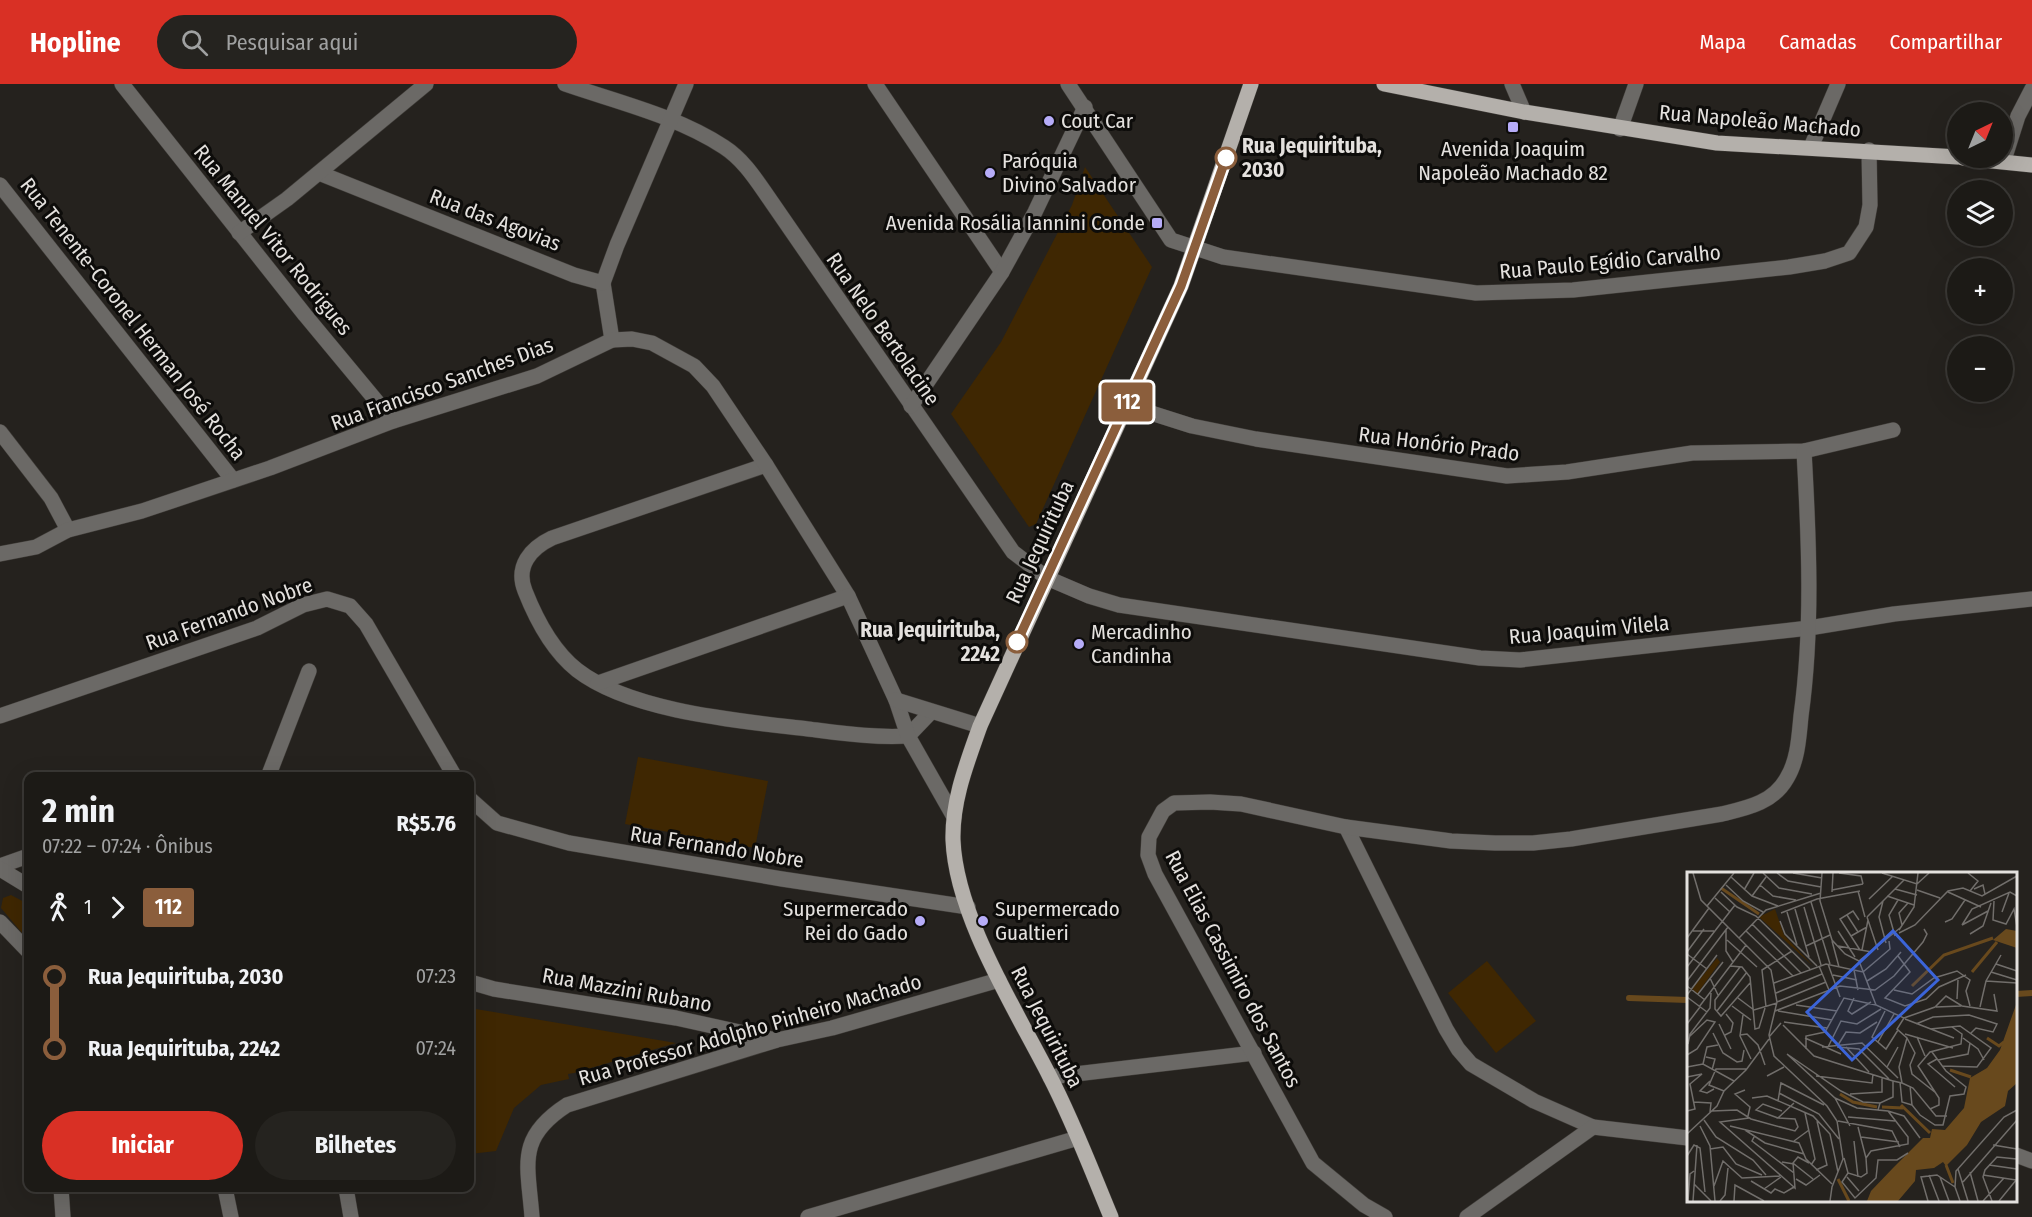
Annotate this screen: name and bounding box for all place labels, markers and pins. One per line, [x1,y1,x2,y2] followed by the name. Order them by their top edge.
[1061,108,1134,134] place label: Cout Car
[1042,114,1056,128] marker: Cout Car
[1506,120,1520,134] marker: Avenida Joaquim Napoleão Machado 82
[1241,133,1382,183] place label: Rua Jequirituba, 2030
[1418,136,1608,186] place label: Avenida Joaquim Napoleão Machado 82
[1215,147,1237,169] marker: Rua Jequirituba, 2030
[1002,148,1137,198] place label: Paróquia Divino Salvador
[983,166,997,180] marker: Paróquia Divino Salvador
[886,210,1145,236] place label: Avenida Rosália Iannini Conde
[1150,216,1164,230] marker: Avenida Rosália Iannini Conde
[860,617,1000,667] place label: Rua Jequirituba, 2242
[1091,619,1192,669] place label: Mercadinho Candinha
[1006,631,1028,653] marker: Rua Jequirituba, 2242
[1072,637,1086,651] marker: Mercadinho Candinha
[783,896,908,946] place label: Supermercado Rei do Gado
[995,896,1120,946] place label: Supermercado Gualtieri
[913,914,927,928] marker: Supermercado Rei do Gado
[976,914,990,928] marker: Supermercado Gualtieri

